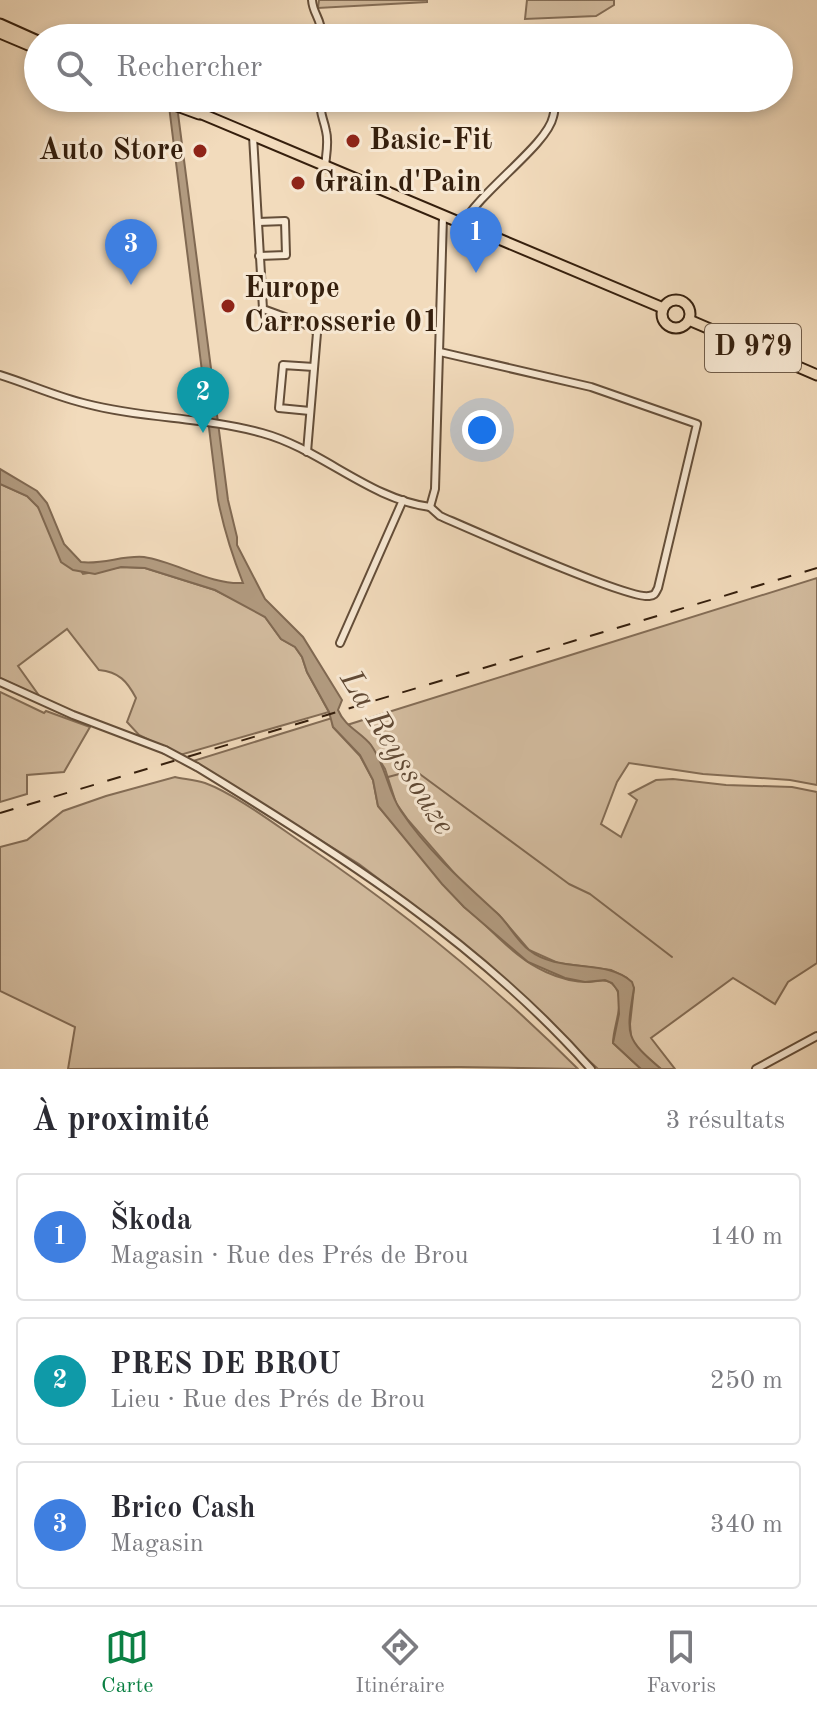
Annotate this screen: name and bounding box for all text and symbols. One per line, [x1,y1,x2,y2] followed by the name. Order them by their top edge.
[24,24,793,112] search box
[52,46,96,90] icon: search
[116,53,262,83] text: Rechercher
[369,126,492,156] place label: Basic-Fit
[344,132,362,150] marker: Basic-Fit
[39,136,184,166] place label: Auto Store
[191,142,209,160] marker: Auto Store
[314,168,482,198] place label: Grain d'Pain
[289,174,307,192] marker: Grain d'Pain
[450,207,502,273] pin: 1
[105,219,157,285] pin: 3
[244,274,439,338] place label: Europe Carrosserie 01
[219,297,237,315] marker: Europe Carrosserie 01
[705,324,801,372] road number: D 979
[177,367,229,433] pin: 2
[462,410,502,450] your location
[332,664,459,841] water label: La Reyssouze
[32,1104,210,1138] text: À proximité
[666,1108,785,1134] text: 3 résultats
[110,1206,192,1236] text: Škoda
[52,1224,68,1250] text: 1
[710,1224,783,1250] text: 140 m
[110,1243,469,1269] text: Magasin · Rue des Prés de Brou
[110,1350,341,1380] text: PRES DE BROU
[52,1368,68,1394] text: 2
[710,1368,783,1394] text: 250 m
[110,1387,425,1413] text: Lieu · Rue des Prés de Brou
[110,1494,256,1524] text: Brico Cash
[52,1512,68,1538] text: 3
[710,1512,783,1538] text: 340 m
[110,1531,204,1557] text: Magasin
[101,1625,153,1700] tab: Carte
[355,1625,445,1700] tab: Itinéraire
[646,1625,716,1700] tab: Favoris

